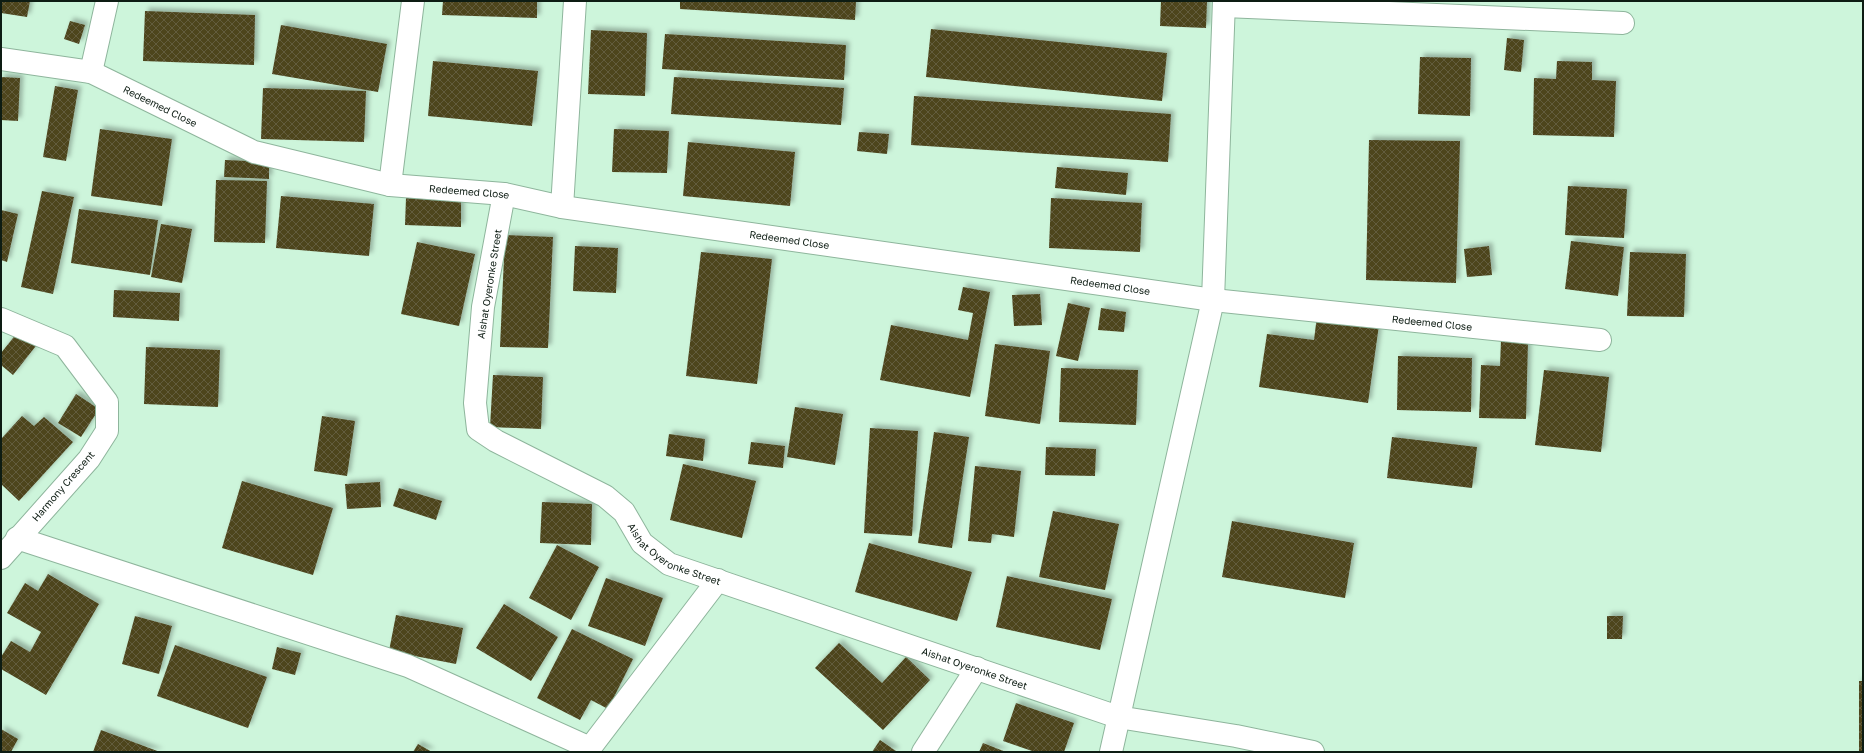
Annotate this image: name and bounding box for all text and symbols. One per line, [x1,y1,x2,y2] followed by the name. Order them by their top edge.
[121,83,199,129] street label: Redeemed Close
[429,182,511,201] street label: Redeemed Close
[474,228,504,340] street label: Aishat Oyeronke Street
[749,228,830,251] street label: Redeemed Close
[1069,274,1151,297] street label: Redeemed Close
[1391,313,1473,333] street label: Redeemed Close
[29,448,97,524] street label: Harmony Crescent
[626,521,722,587] street label: Aishat Oyeronke Street
[920,645,1029,692] street label: Aishat Oyeronke Street

